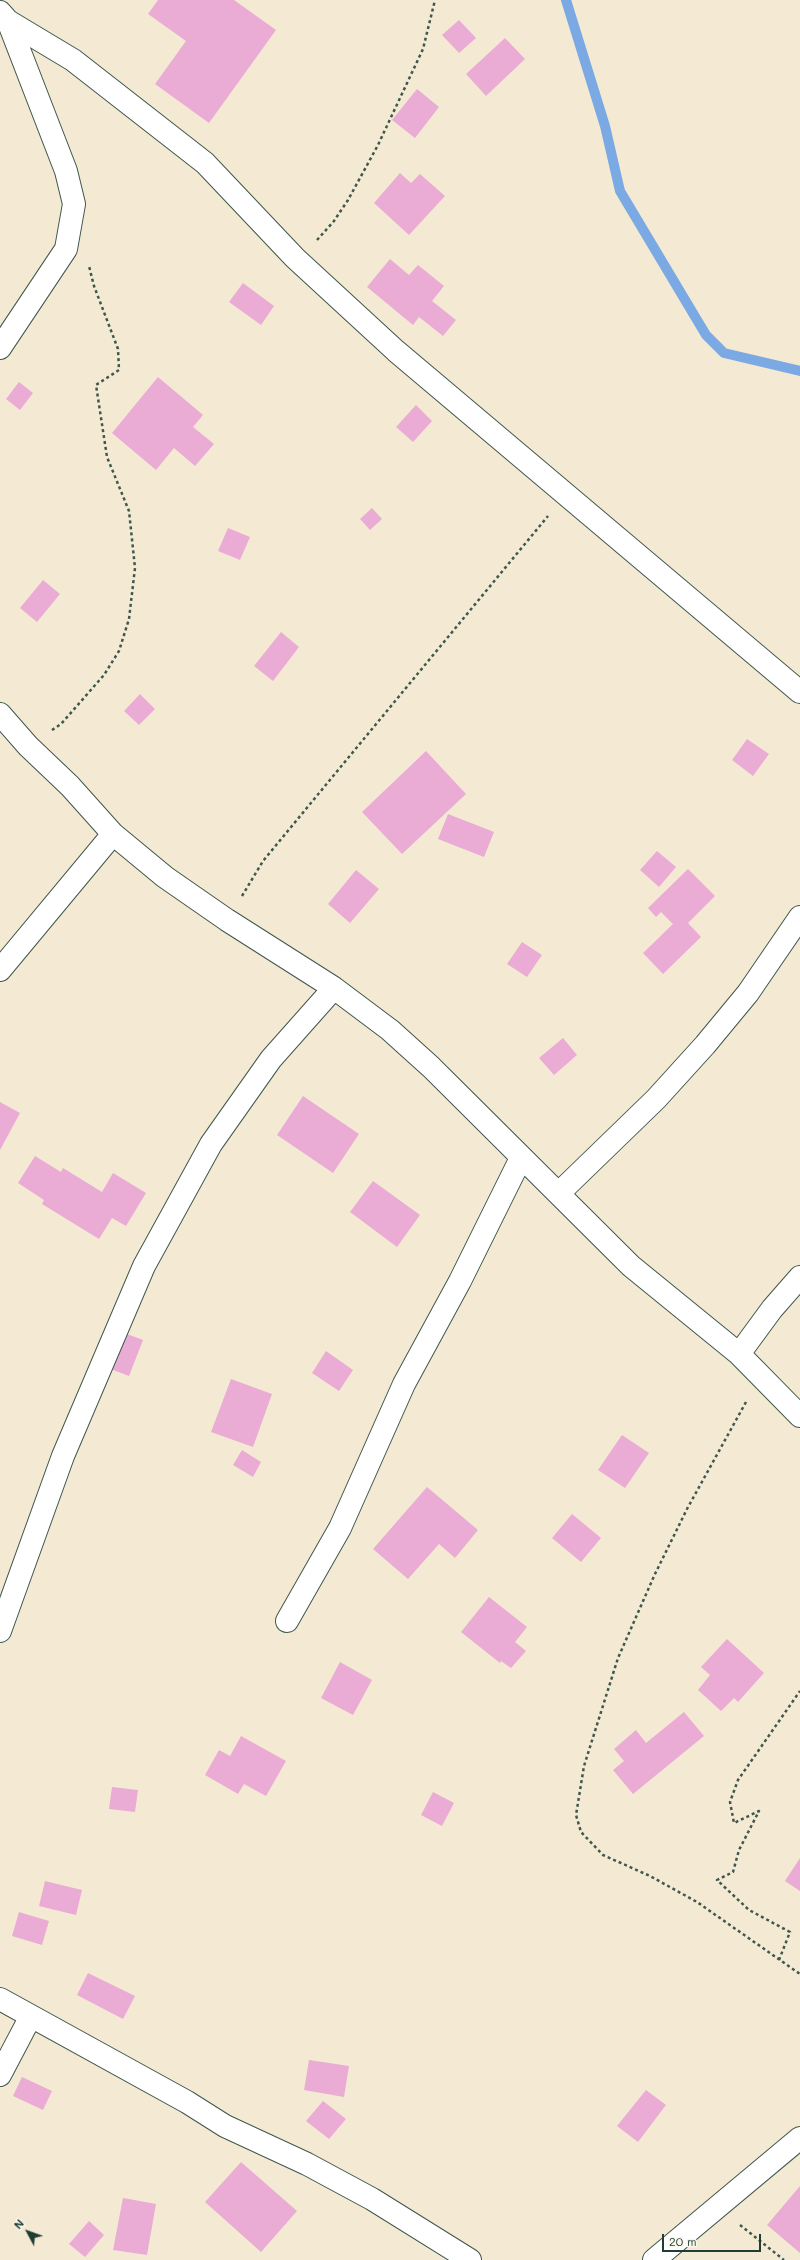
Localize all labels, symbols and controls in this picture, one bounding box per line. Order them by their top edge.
north arrow [8,2212,48,2252]
text: N [10,2216,27,2232]
scale bar [664,2226,763,2252]
text: 20 m [669,2233,697,2249]

